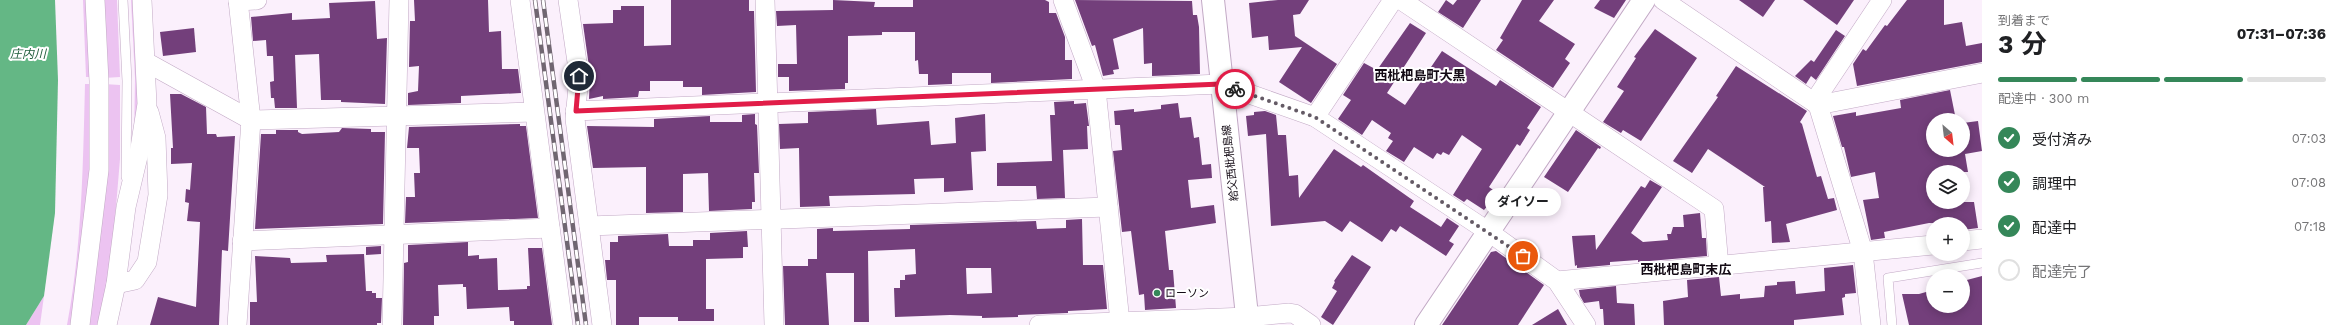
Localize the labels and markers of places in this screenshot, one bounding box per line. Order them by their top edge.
pin [562,59,596,93]
callout: ダイソー [1485,188,1561,216]
pin [1506,239,1540,273]
place label: ローソン [1165,287,1209,300]
marker: ローソン [1152,288,1162,298]

